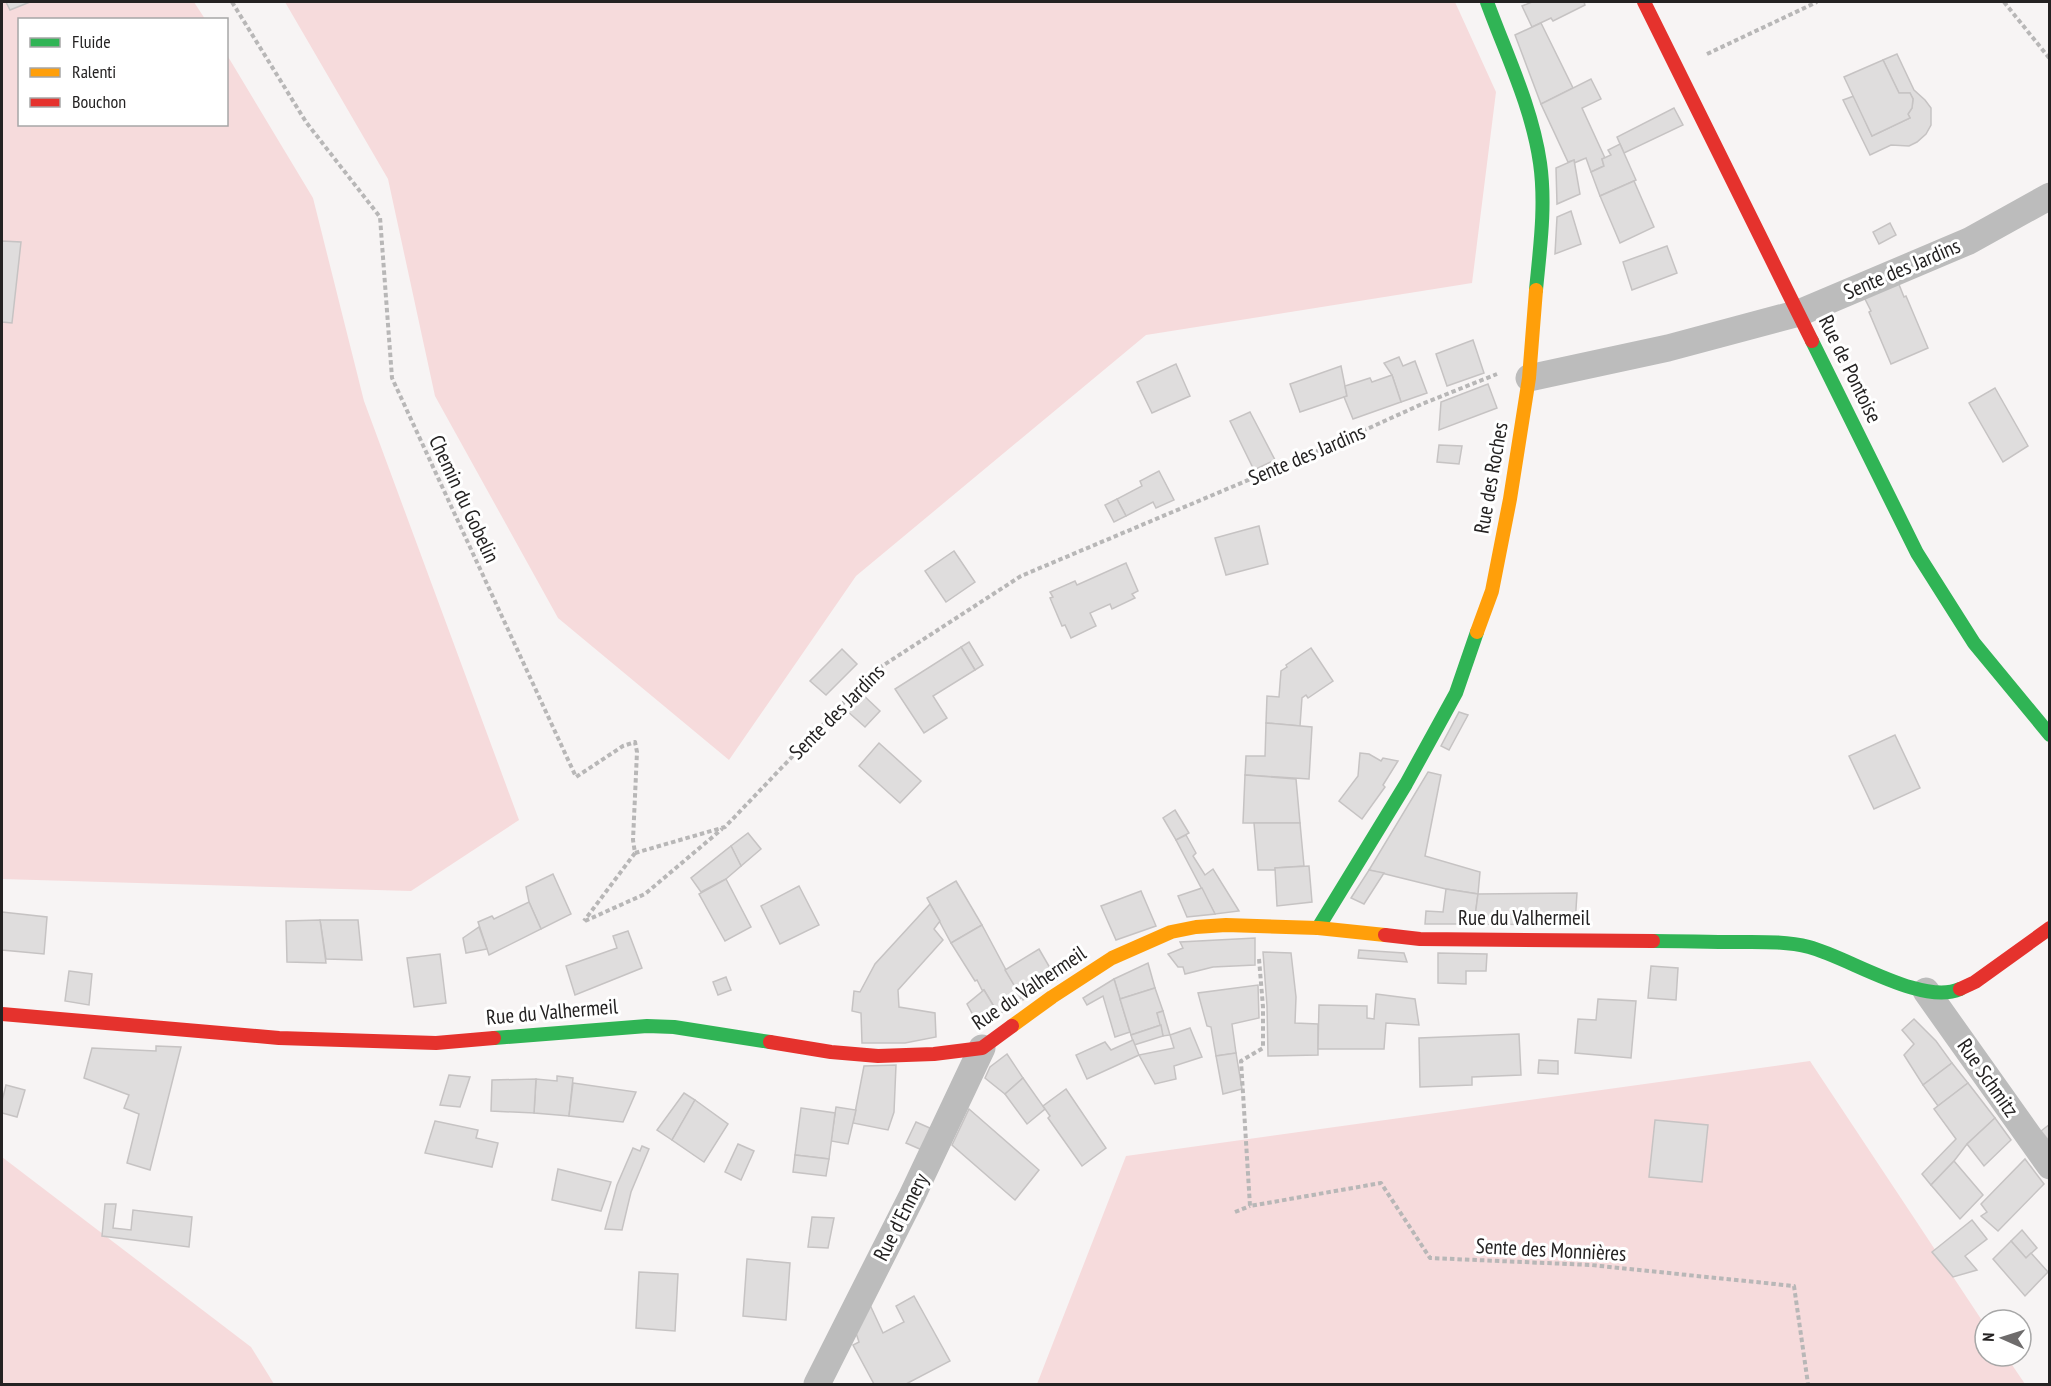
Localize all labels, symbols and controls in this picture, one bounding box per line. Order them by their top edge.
legend [18,18,228,126]
text: Fluide [72,30,111,53]
text: Ralenti [72,60,116,83]
text: Bouchon [72,90,126,113]
street label: Sente des Jardins [1839,232,1964,305]
street label: Rue de Pontoise [1813,310,1888,427]
street label: Sente des Jardins [1244,418,1369,491]
street label: Rue des Roches [1467,420,1514,536]
street label: Chemin du Gobelin [423,431,506,567]
street label: Sente des Jardins [783,658,890,765]
street label: Rue du Valhermeil [1458,904,1590,931]
street label: Rue du Valhermeil [966,939,1091,1036]
street label: Rue du Valhermeil [485,992,619,1031]
street label: Rue Schmitz [1952,1033,2025,1122]
street label: Rue d'Ennery [867,1168,934,1265]
street label: Sente des Monnières [1475,1232,1627,1267]
north arrow [1973,1308,2033,1368]
text: N [1978,1332,1998,1342]

